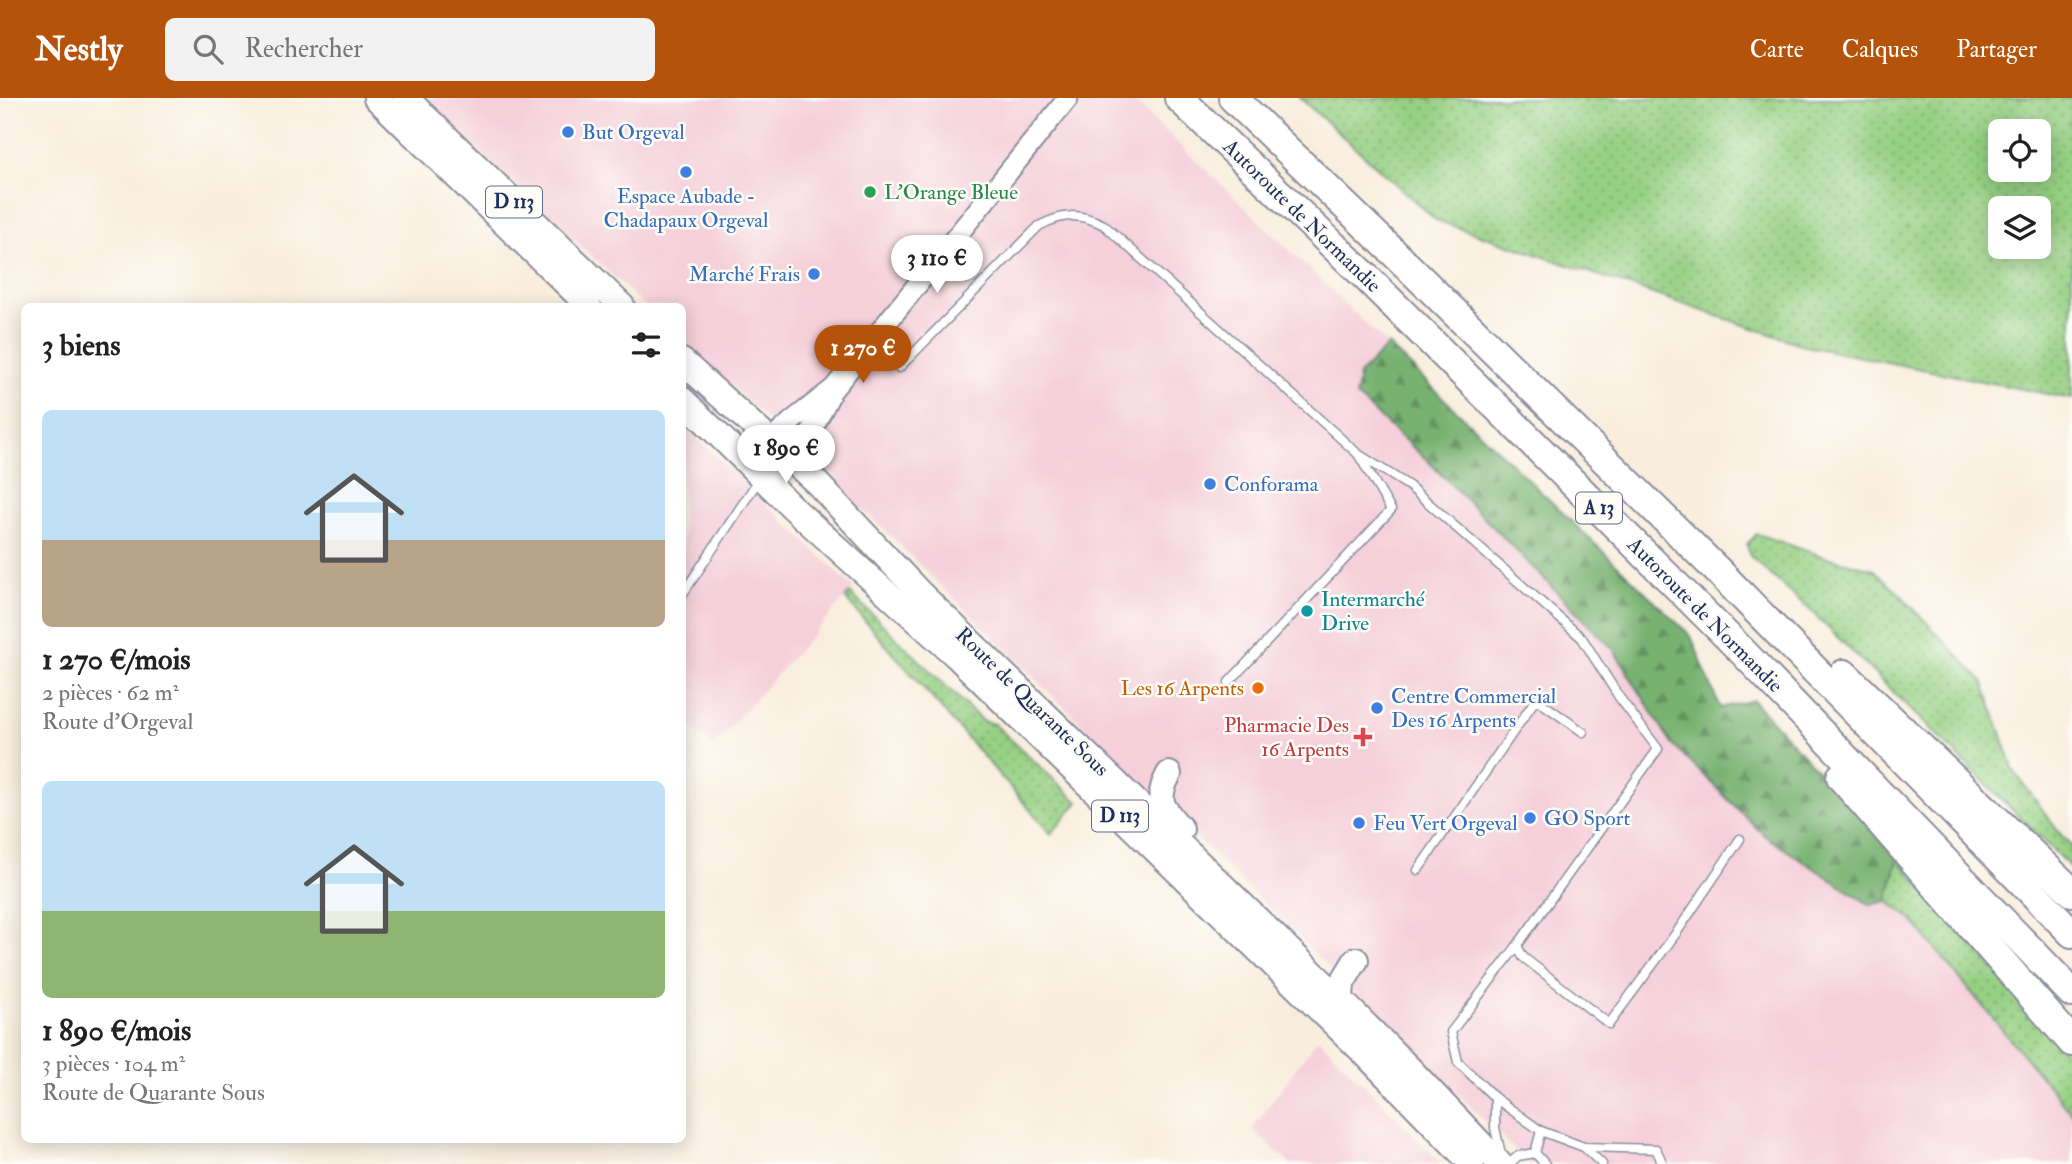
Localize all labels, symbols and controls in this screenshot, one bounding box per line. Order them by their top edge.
search box [165,18,655,81]
text: Nestly [35,29,123,70]
icon: search [189,30,227,68]
text: Rechercher [245,33,363,65]
text: Carte [1750,34,1804,65]
text: Calques [1842,34,1918,65]
text: Partager [1956,34,2037,65]
place label: But Orgeval [582,119,685,146]
map controls [1988,119,2051,259]
button: locate [1988,119,2051,182]
marker: But Orgeval [560,124,576,140]
street label: Autoroute de Normandie [1216,133,1387,299]
marker: Espace Aubade - Chadapaux Orgeval [678,164,694,180]
place label: L'Orange Bleue [884,179,1018,206]
place label: Espace Aubade - Chadapaux Orgeval [604,183,769,234]
marker: L'Orange Bleue [862,184,878,200]
road number: D 113 [486,186,542,218]
button: layers [1988,196,2051,259]
pin: 3 110 € [872,236,1002,295]
text: 3 110 € [907,243,967,272]
place label: Marché Frais [689,261,800,288]
marker: Marché Frais [806,266,822,282]
icon: filters [627,326,665,364]
pin: 1 270 € [798,326,928,385]
text: 3 biens [42,327,121,364]
text: 1 270 € [830,333,896,362]
pin: 1 890 € [721,426,851,485]
text: 1 890 € [753,433,819,462]
icon: home [291,455,417,581]
place label: Conforama [1224,471,1319,498]
marker: Conforama [1202,476,1218,492]
road number: A 13 [1576,492,1622,524]
street label: Autoroute de Normandie [1621,531,1789,699]
place label: Intermarché Drive [1321,586,1425,637]
marker: Intermarché Drive [1299,603,1315,619]
street label: Route de Quarante Sous [949,622,1115,782]
text: 1 270 €/mois [42,641,191,678]
place label: Les 16 Arpents [1121,675,1244,702]
text: 2 pièces · 62 m² [42,678,179,707]
marker: Les 16 Arpents [1250,680,1266,696]
place label: Centre Commercial Des 16 Arpents [1391,683,1557,734]
marker: Centre Commercial Des 16 Arpents [1369,700,1385,716]
text: Route d'Orgeval [42,707,193,736]
place label: Pharmacie Des 16 Arpents [1224,712,1349,763]
marker: Pharmacie Des 16 Arpents [1355,729,1371,745]
road number: D 113 [1092,800,1148,832]
place label: GO Sport [1544,805,1630,832]
place label: Feu Vert Orgeval [1373,810,1518,837]
marker: GO Sport [1522,810,1538,826]
marker: Feu Vert Orgeval [1351,815,1367,831]
icon: home [291,826,417,952]
text: 1 890 €/mois [42,1012,191,1049]
text: 3 pièces · 104 m² [42,1049,185,1078]
text: Route de Quarante Sous [42,1078,265,1107]

